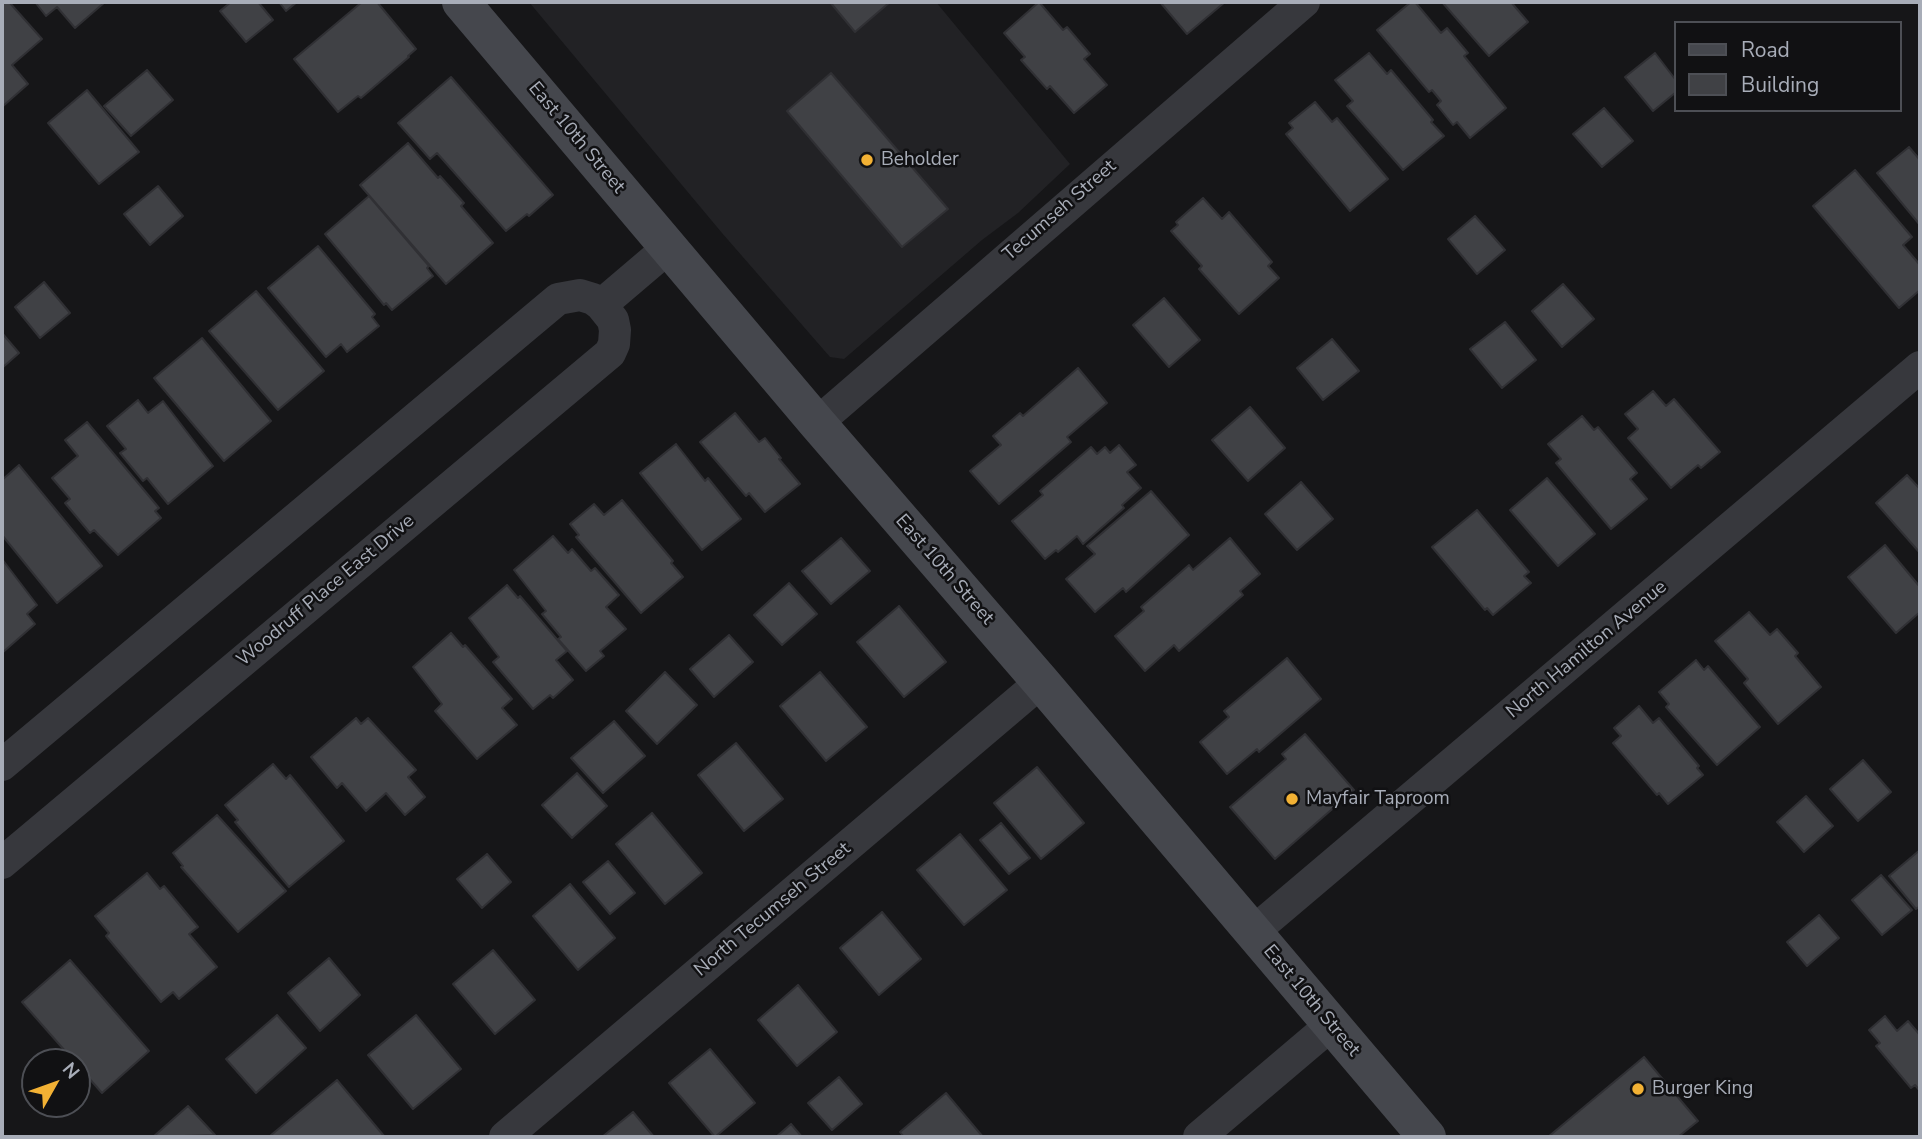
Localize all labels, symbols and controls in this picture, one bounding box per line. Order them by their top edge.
legend [1674,21,1901,112]
text: Road [1741,36,1790,64]
text: Building [1741,71,1819,99]
street label: East 10th Street [523,78,629,198]
place label: Beholder [881,149,959,171]
marker: Beholder [859,152,875,168]
street label: Tecumseh Street [999,156,1121,266]
street label: Woodruff Place East Drive [233,510,419,672]
street label: East 10th Street [890,510,998,630]
street label: North Hamilton Avenue [1502,576,1672,724]
place label: Mayfair Taproom [1306,788,1450,810]
marker: Mayfair Taproom [1284,791,1300,807]
street label: North Tecumseh Street [690,838,856,982]
street label: East 10th Street [1258,941,1364,1061]
north arrow [21,1048,91,1118]
text: N [56,1057,85,1085]
place label: Burger King [1652,1078,1753,1100]
marker: Burger King [1630,1081,1646,1097]

